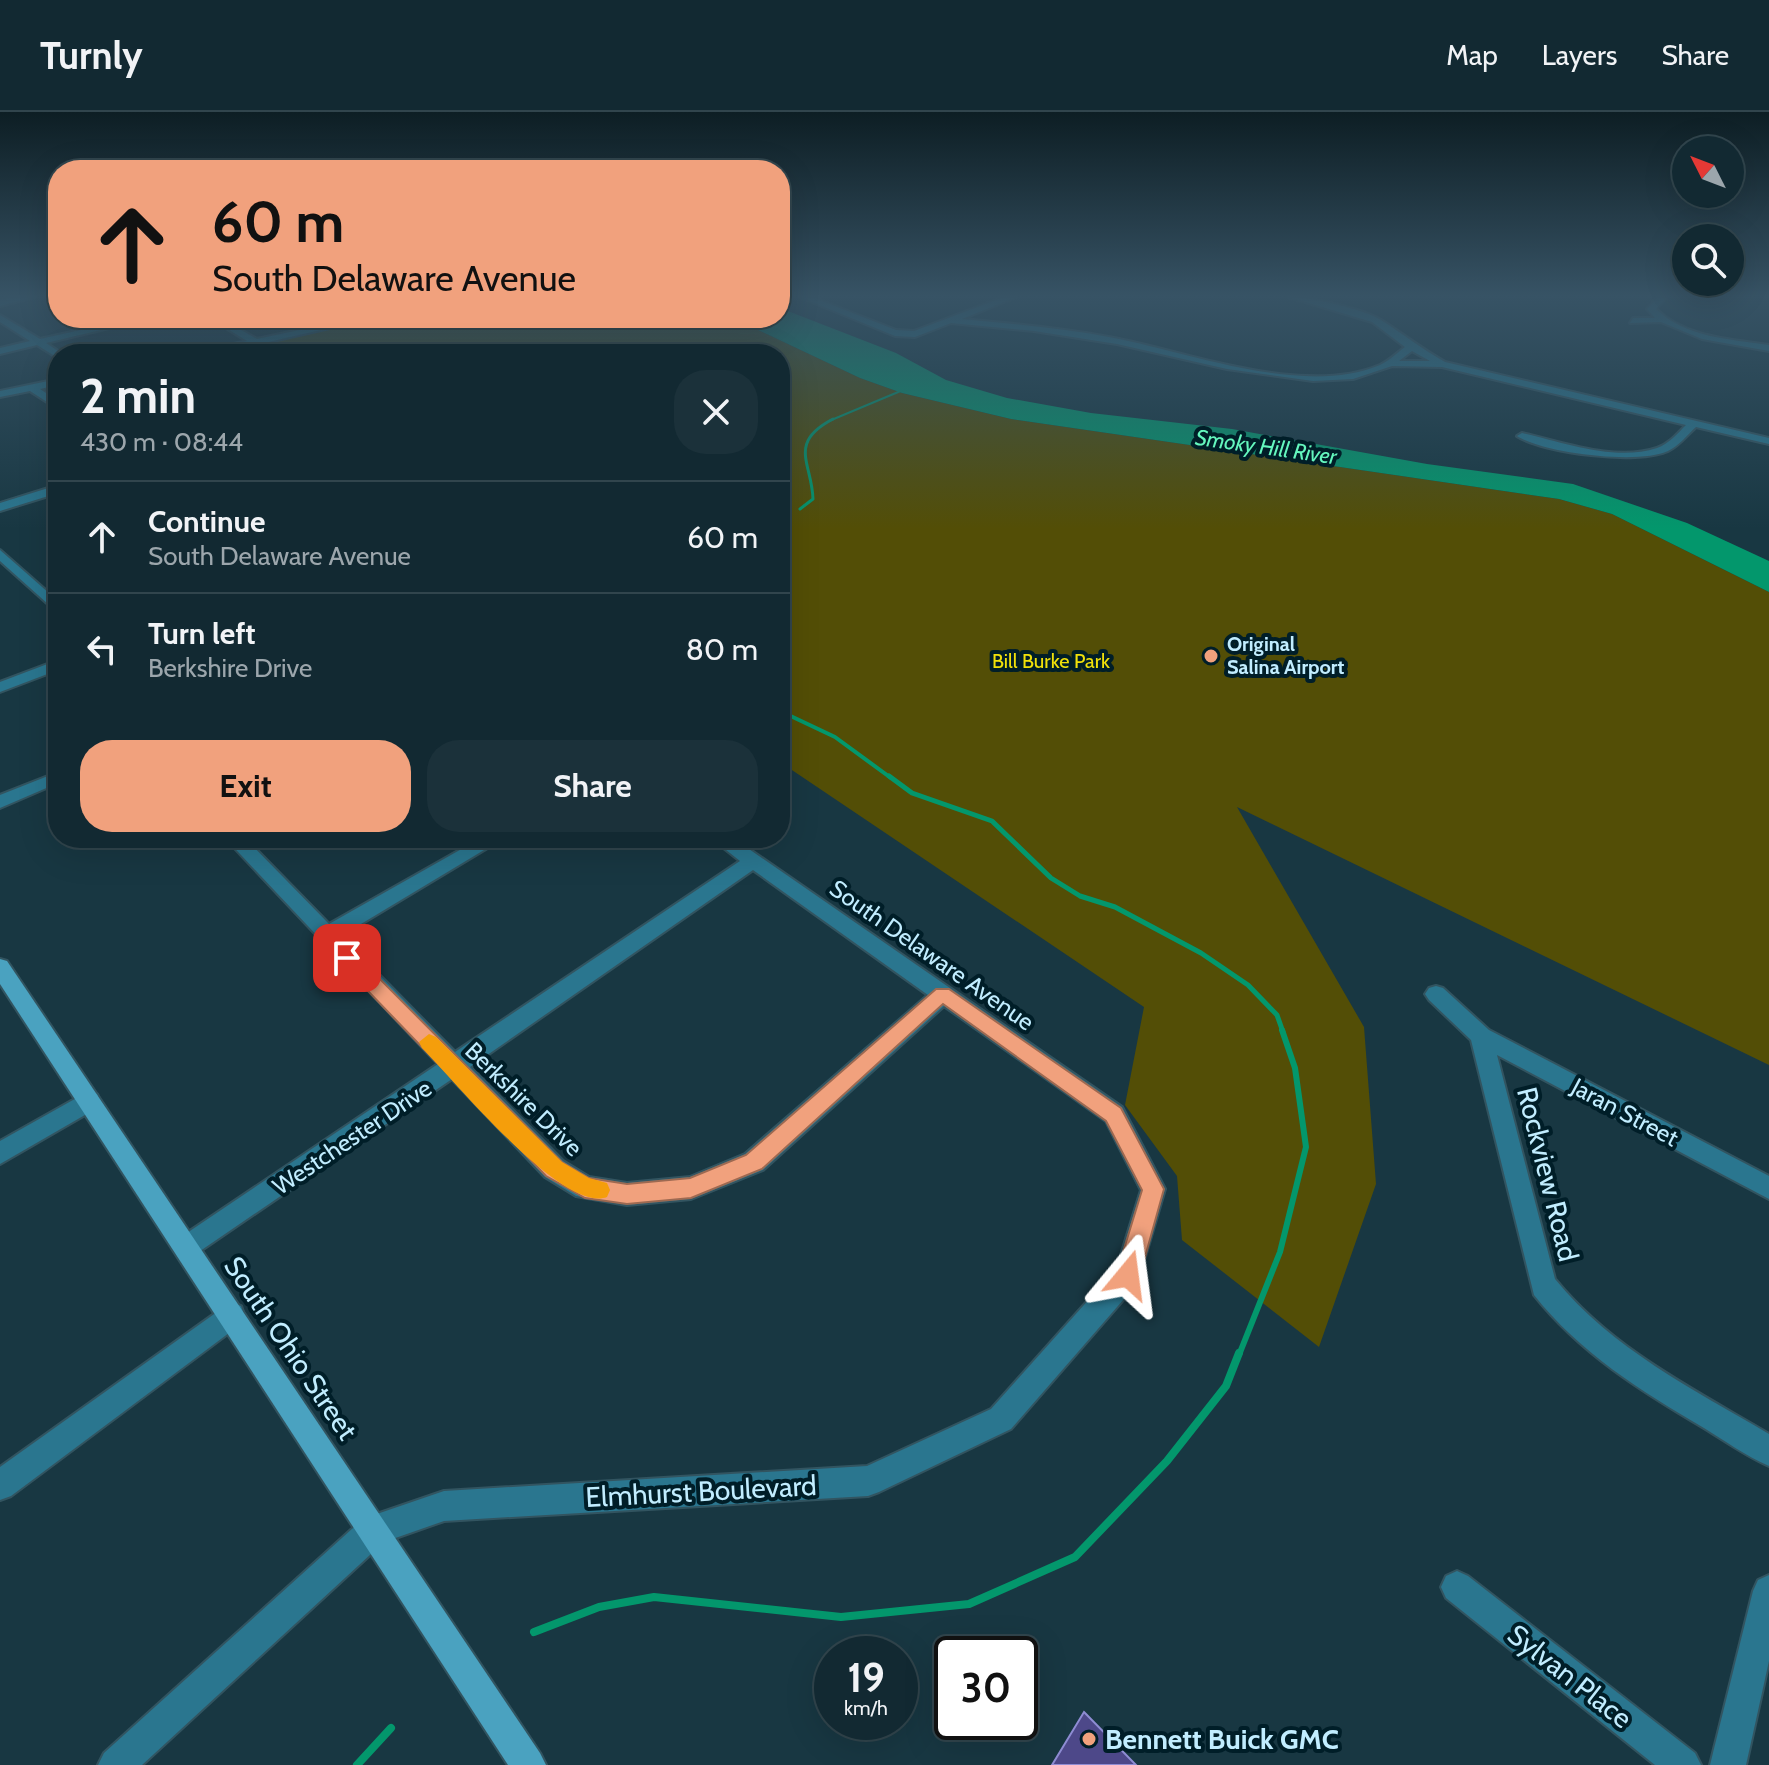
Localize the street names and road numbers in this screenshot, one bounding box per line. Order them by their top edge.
street label: South Delaware Avenue [824,874,1040,1036]
street label: Berkshire Drive [459,1036,589,1162]
street label: Jaran Street [1566,1071,1683,1152]
street label: Westchester Drive [267,1073,437,1201]
street label: Rockview Road [1510,1083,1586,1265]
street label: South Ohio Street [217,1250,365,1446]
street label: Elmhurst Boulevard [585,1468,817,1514]
street label: Sylvan Place [1501,1617,1639,1735]

